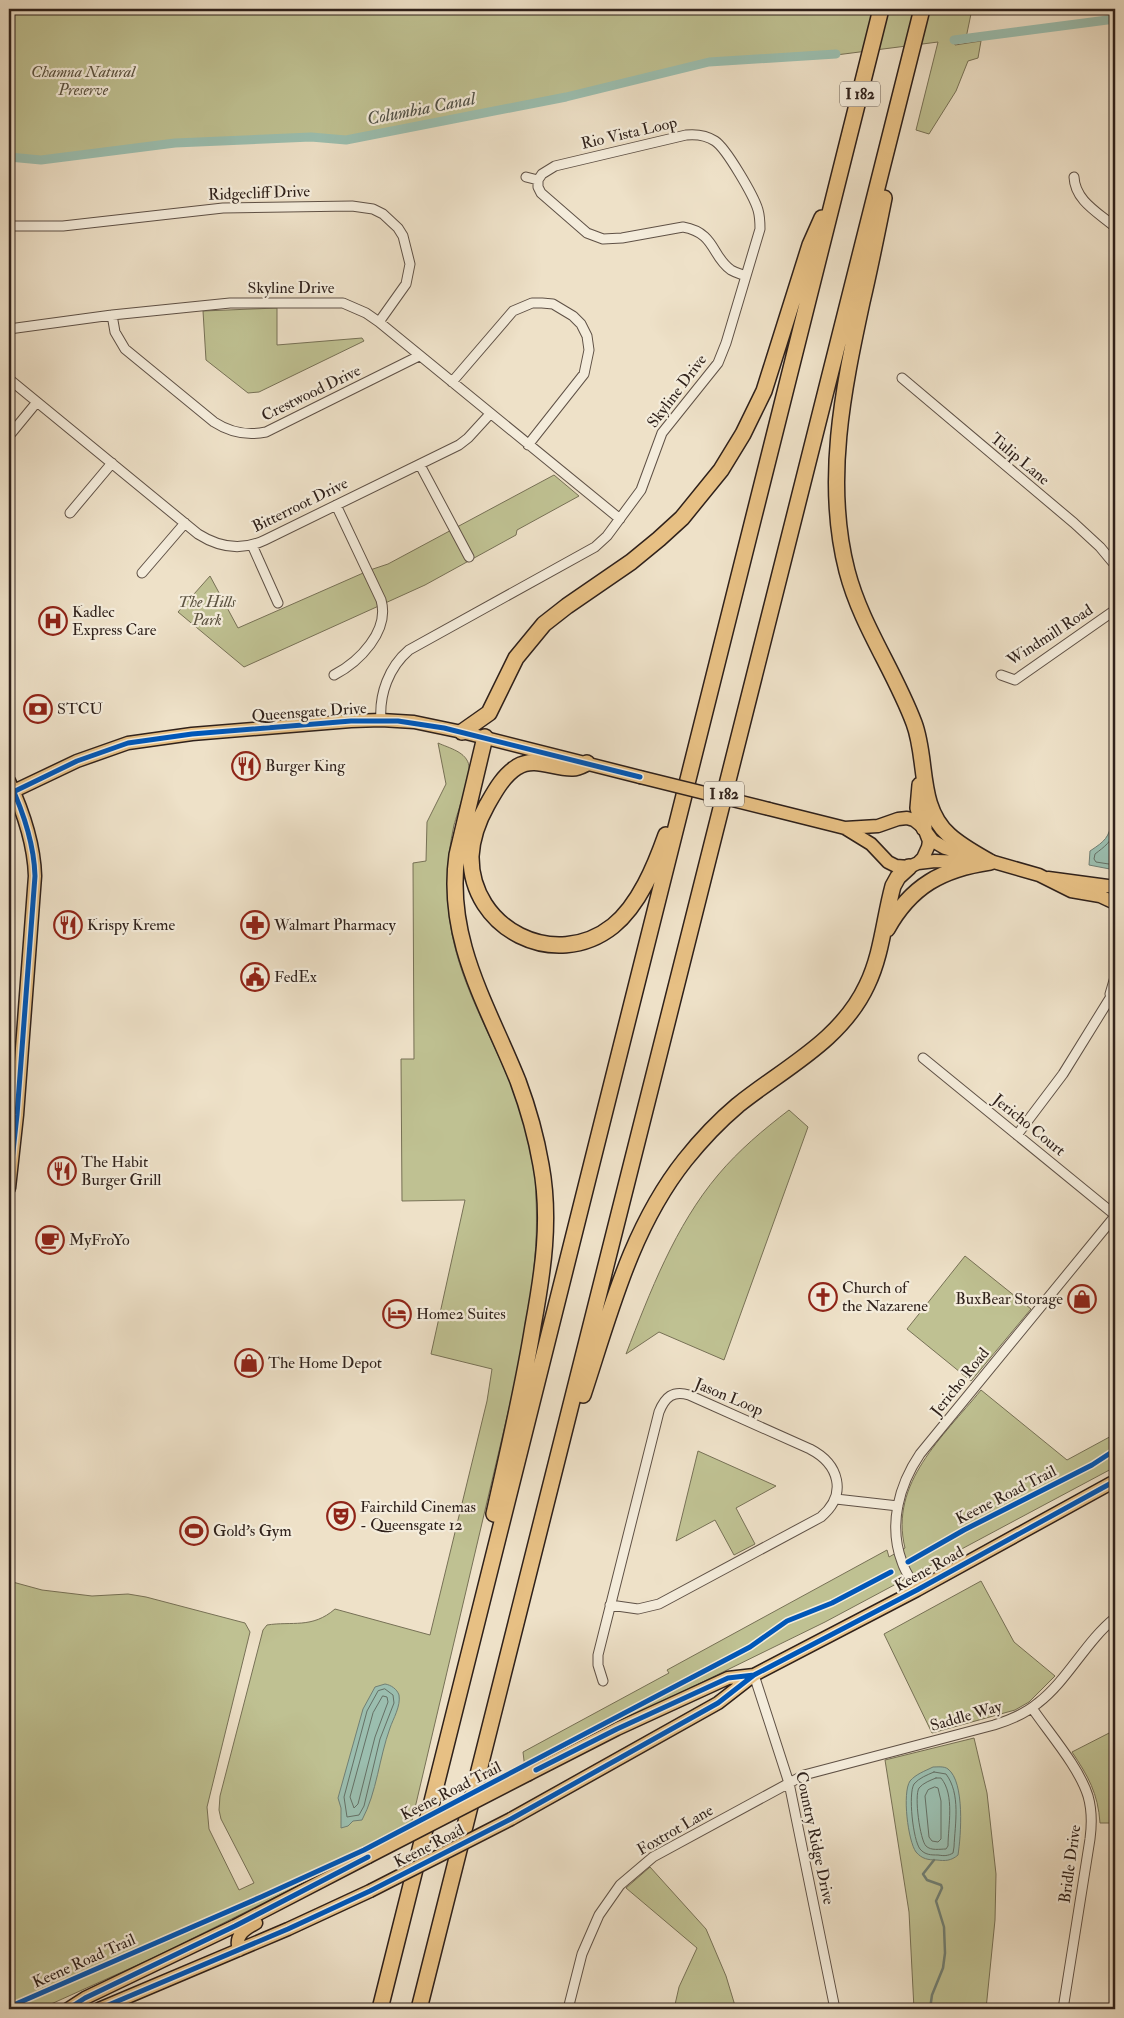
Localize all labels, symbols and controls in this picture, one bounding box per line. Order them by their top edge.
park label: Chamna Natural Preserve [31,62,136,100]
road number: I 182 [840,82,880,106]
water label: Columbia Canal [365,87,479,131]
street label: Rio Vista Loop [579,112,679,155]
street label: Ridgecliff Drive [208,181,311,205]
street label: Skyline Drive [248,278,335,298]
street label: Skyline Drive [643,350,711,432]
street label: Crestwood Drive [258,360,364,426]
street label: Tulip Lane [986,428,1054,491]
street label: Bitterroot Drive [249,473,351,537]
park label: The Hills Park [178,592,236,630]
street label: Windmill Road [1002,600,1097,671]
place label: Kadlec Express Care [72,602,157,641]
hospital icon: Kadlec Express Care [38,606,68,636]
bank icon: STCU [23,694,53,724]
street label: Queensgate Drive [251,698,367,726]
place label: STCU [57,699,104,719]
restaurant icon: Burger King [231,751,261,781]
place label: Burger King [265,756,346,776]
road number: I 182 [704,782,744,806]
restaurant icon: Krispy Kreme [53,910,83,940]
pharmacy icon: Walmart Pharmacy [240,910,270,940]
place label: Krispy Kreme [87,915,175,936]
place label: Walmart Pharmacy [273,915,397,935]
public building icon: FedEx [240,962,270,992]
place label: FedEx [274,967,317,987]
street label: Jericho Court [987,1089,1069,1161]
place label: The Habit Burger Grill [81,1152,161,1190]
restaurant icon: The Habit Burger Grill [47,1156,77,1186]
cafe icon: MyFroYo [35,1225,65,1255]
place label: MyFroYo [69,1230,130,1250]
place label: Church of the Nazarene [842,1278,928,1316]
church icon: Church of the Nazarene [808,1282,838,1312]
shop icon: BuxBear Storage [1067,1284,1097,1314]
place label: BuxBear Storage [955,1289,1063,1309]
hotel icon: Home2 Suites [382,1299,412,1329]
place label: Home2 Suites [416,1304,506,1324]
street label: Jericho Road [926,1344,995,1422]
shop icon: The Home Depot [234,1348,264,1378]
place label: The Home Depot [268,1353,382,1374]
street label: Jason Loop [690,1373,766,1421]
street label: Keene Road Trail [952,1461,1060,1529]
place label: Fairchild Cinemas - Queensgate 12 [360,1497,476,1535]
theatre icon: Fairchild Cinemas - Queensgate 12 [326,1501,356,1531]
sports icon: Gold's Gym [179,1516,209,1546]
place label: Gold's Gym [213,1521,292,1541]
street label: Keene Road [891,1542,967,1596]
street label: Saddle Way [928,1696,1005,1736]
street label: Keene Road Trail [397,1757,505,1825]
street label: Country Ridge Drive [791,1770,839,1907]
street label: Foxtrot Lane [633,1800,717,1860]
street label: Keene Road [391,1820,468,1872]
street label: Bridle Drive [1055,1823,1085,1905]
street label: Keene Road Trail [29,1929,139,1993]

